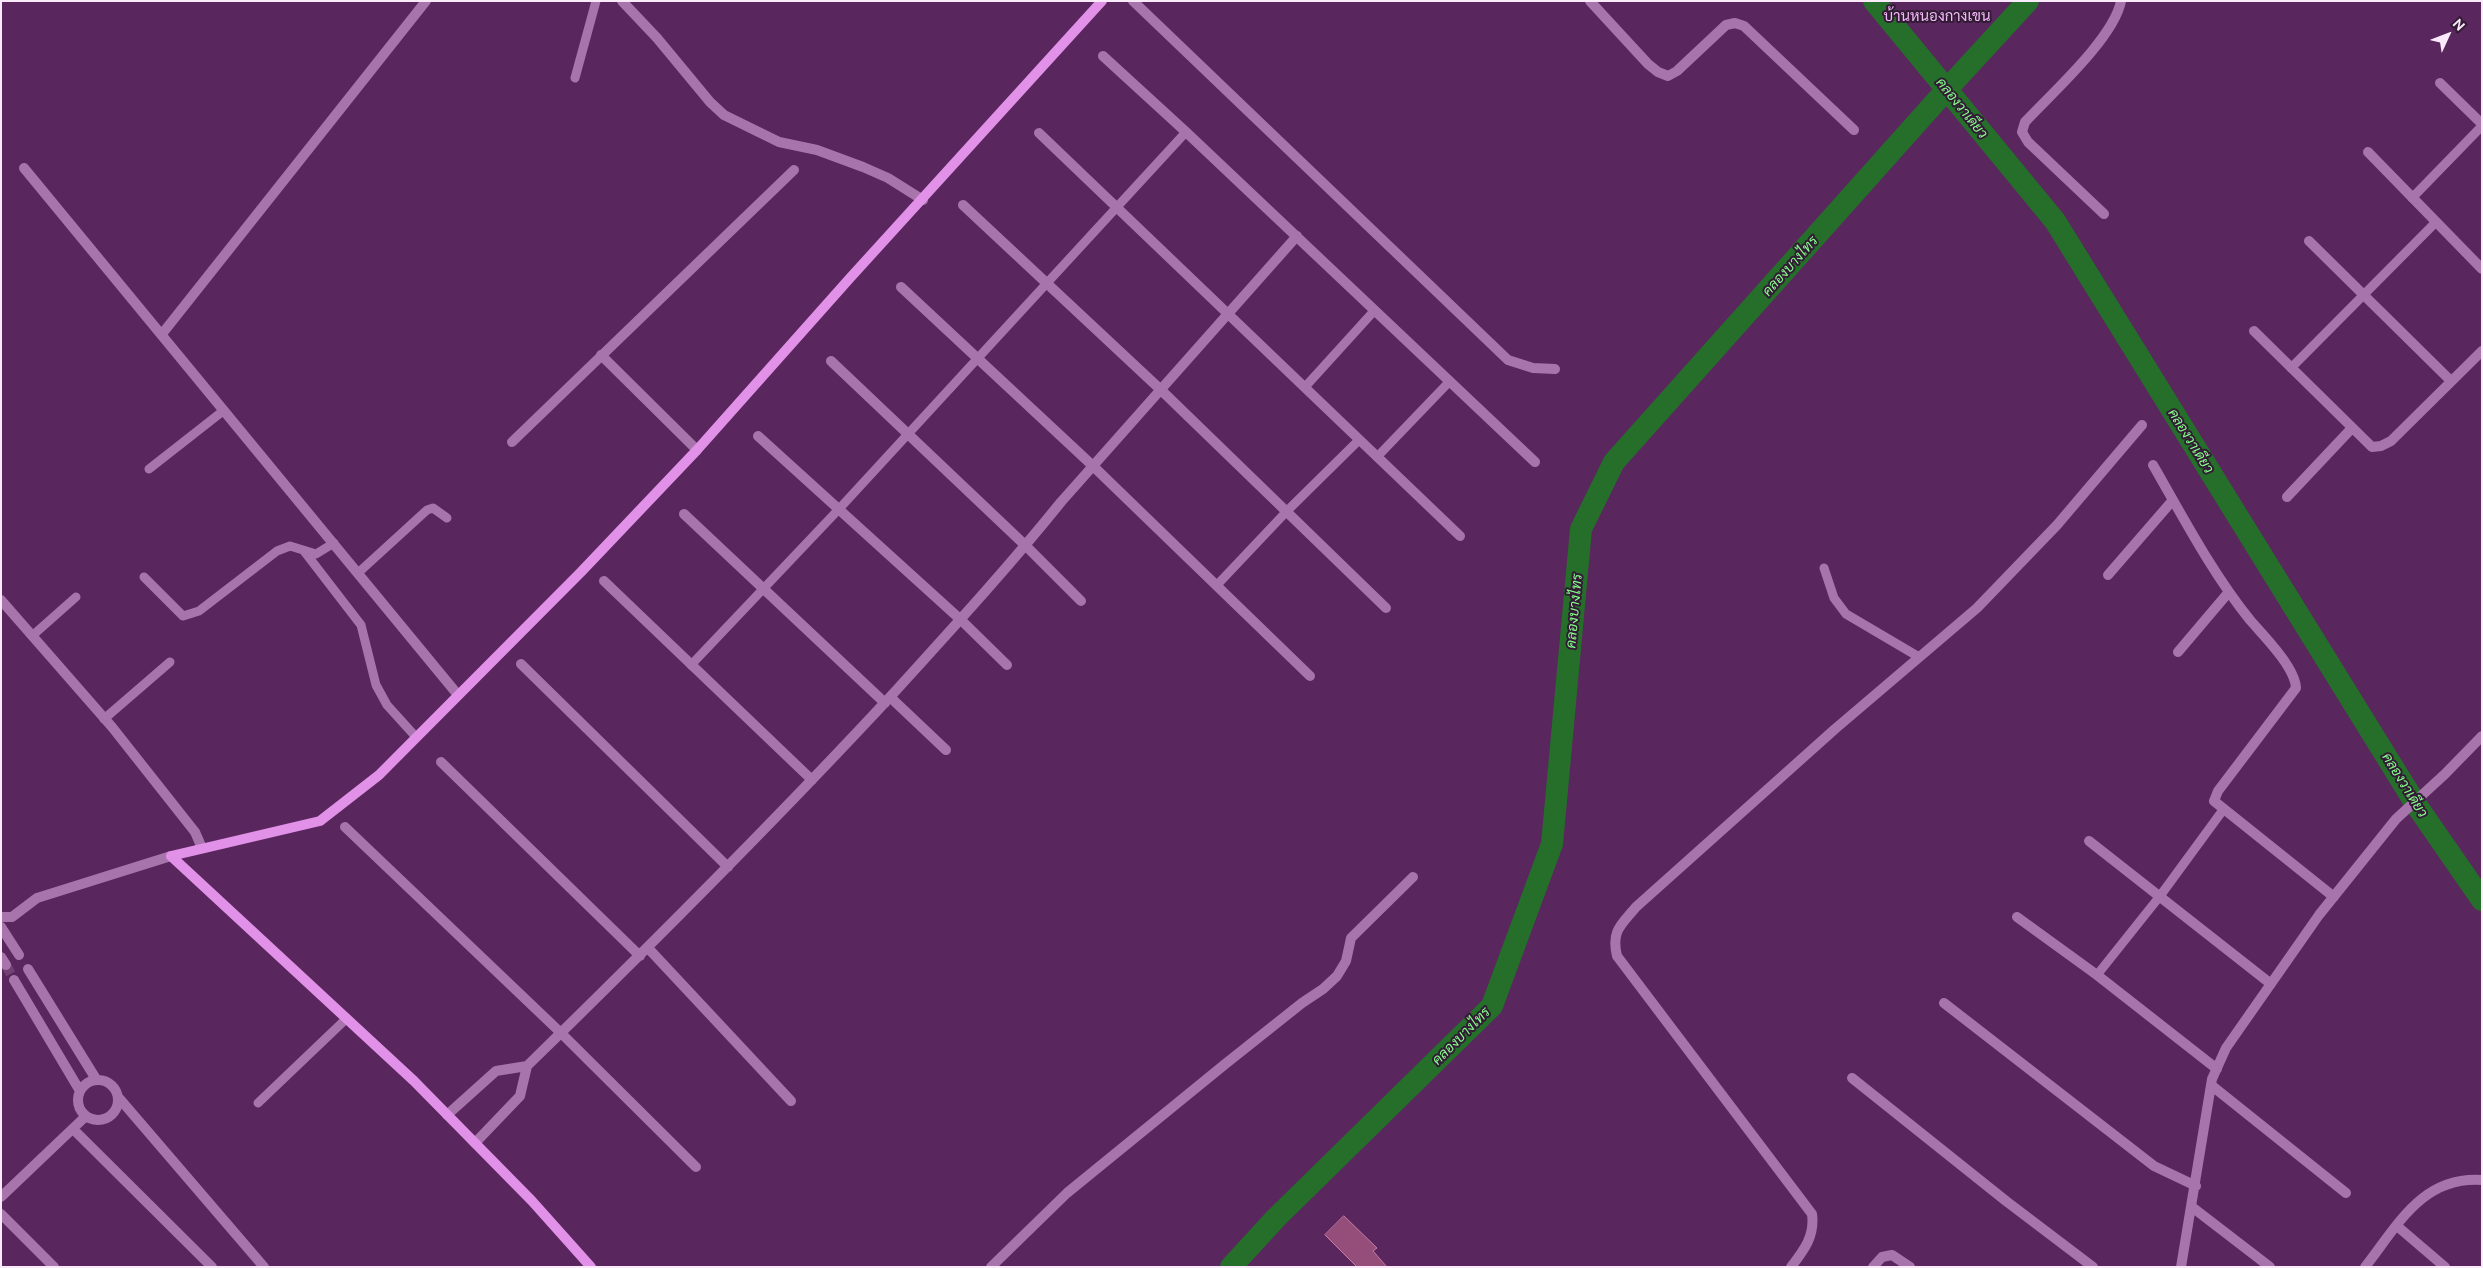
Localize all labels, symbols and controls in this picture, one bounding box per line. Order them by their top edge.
district label: บ้านหนองกางเขน [1883,7,1991,25]
north arrow [2423,10,2473,60]
text: N [2450,15,2468,34]
water label: คลองวาเดียว [1933,74,1991,142]
water label: คลองบางไทร [1759,233,1821,299]
water label: คลองวาเดียว [2165,406,2217,476]
water label: คลองบางไทร [1562,573,1586,649]
water label: คลองวาเดียว [2379,750,2431,820]
water label: คลองบางไทร [1429,1004,1493,1068]

